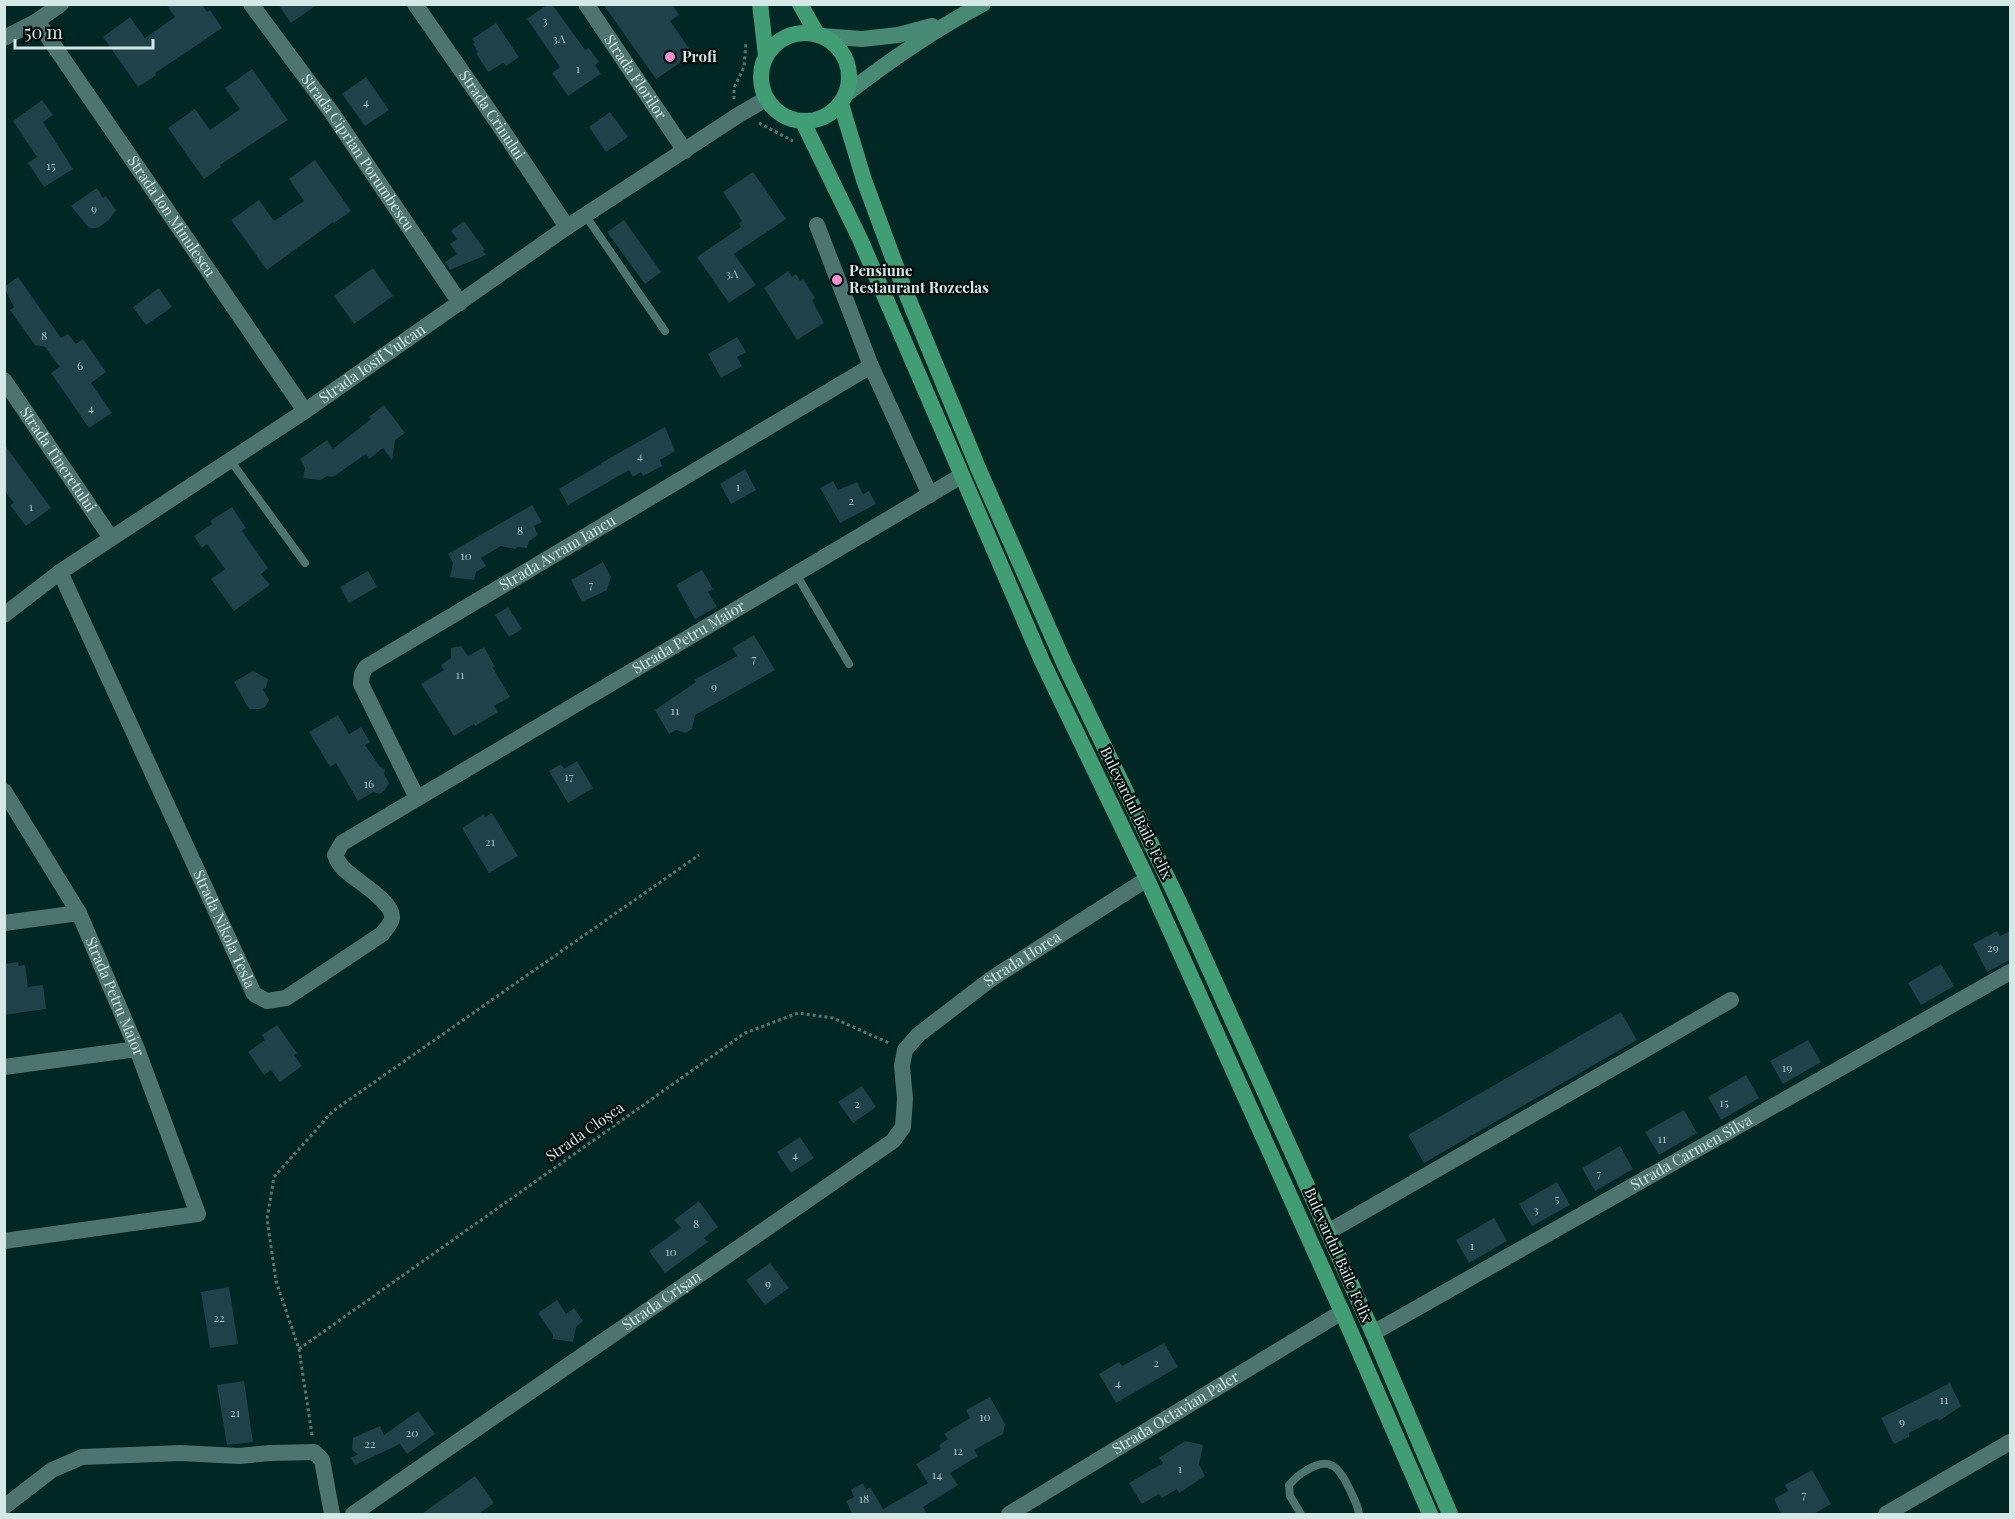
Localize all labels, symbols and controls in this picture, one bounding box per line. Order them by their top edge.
scale bar [15,12,153,50]
house number: 3 [542,12,548,28]
text: 50 m [24,20,63,44]
house number: 3A [553,30,566,46]
street label: Strada Florilor [600,30,672,123]
place label: Profi [682,46,717,66]
marker: Profi [663,50,677,64]
house number: 1 [576,60,581,76]
street label: Strada Crinului [455,66,530,163]
street label: Strada Ciprian Porumbescu [297,69,420,235]
house number: 4 [363,93,369,109]
street label: Strada Ion Minulescu [123,151,221,280]
house number: 15 [46,157,56,173]
house number: 9 [91,200,97,216]
place label: Pensiune Restaurant Rozeclas [849,260,989,297]
house number: 3A [726,265,739,281]
marker: Pensiune Restaurant Rozeclas [830,273,844,287]
street label: Strada Iosif Vulcan [315,319,429,407]
house number: 8 [41,327,47,343]
house number: 6 [77,357,83,373]
house number: 4 [88,399,94,415]
street label: Strada Tineretului [16,403,102,516]
house number: 4 [637,447,643,463]
house number: 1 [736,478,741,494]
house number: 2 [848,492,854,508]
house number: 1 [29,498,34,514]
street label: Strada Avram Iancu [495,509,619,595]
house number: 8 [517,522,523,538]
house number: 10 [460,547,472,563]
house number: 7 [589,576,594,592]
street label: Strada Petru Maior [628,595,749,678]
house number: 7 [752,650,757,666]
house number: 11 [456,666,465,682]
house number: 9 [711,678,717,694]
house number: 11 [671,702,680,718]
street label: Bulevardul Băile Felix [1096,743,1178,882]
house number: 17 [564,768,574,784]
house number: 16 [364,775,374,791]
house number: 21 [485,833,496,849]
street label: Strada Nikola Tesla [189,866,261,991]
street label: Strada Horea [979,926,1065,990]
street label: Strada Petru Maior [81,933,150,1059]
house number: 29 [1987,939,1999,955]
house number: 19 [1782,1059,1792,1075]
house number: 15 [1719,1094,1729,1110]
house number: 2 [854,1095,860,1111]
street label: Strada Cloșca [541,1096,628,1166]
street label: Strada Carmen Silva [1626,1109,1756,1194]
house number: 11 [1658,1130,1667,1146]
house number: 4 [792,1146,798,1162]
house number: 7 [1597,1165,1602,1181]
street label: Bulevardul Băile Felix [1300,1184,1378,1325]
house number: 5 [1555,1190,1560,1206]
house number: 3 [1533,1201,1539,1217]
house number: 8 [693,1215,699,1231]
house number: 1 [1470,1237,1475,1253]
house number: 10 [665,1243,677,1259]
street label: Strada Crișan [617,1266,705,1334]
house number: 9 [765,1275,771,1291]
house number: 22 [213,1309,225,1325]
house number: 2 [1153,1354,1159,1370]
street label: Strada Octavian Paler [1108,1366,1243,1458]
house number: 4 [1115,1374,1121,1390]
house number: 11 [1940,1391,1949,1407]
house number: 21 [230,1404,241,1420]
house number: 10 [979,1408,991,1424]
house number: 9 [1899,1413,1905,1429]
house number: 20 [406,1424,418,1440]
house number: 22 [364,1435,376,1451]
house number: 12 [953,1442,963,1458]
house number: 1 [1178,1460,1183,1476]
house number: 14 [932,1466,942,1482]
house number: 7 [1802,1486,1807,1502]
house number: 18 [859,1490,869,1506]

